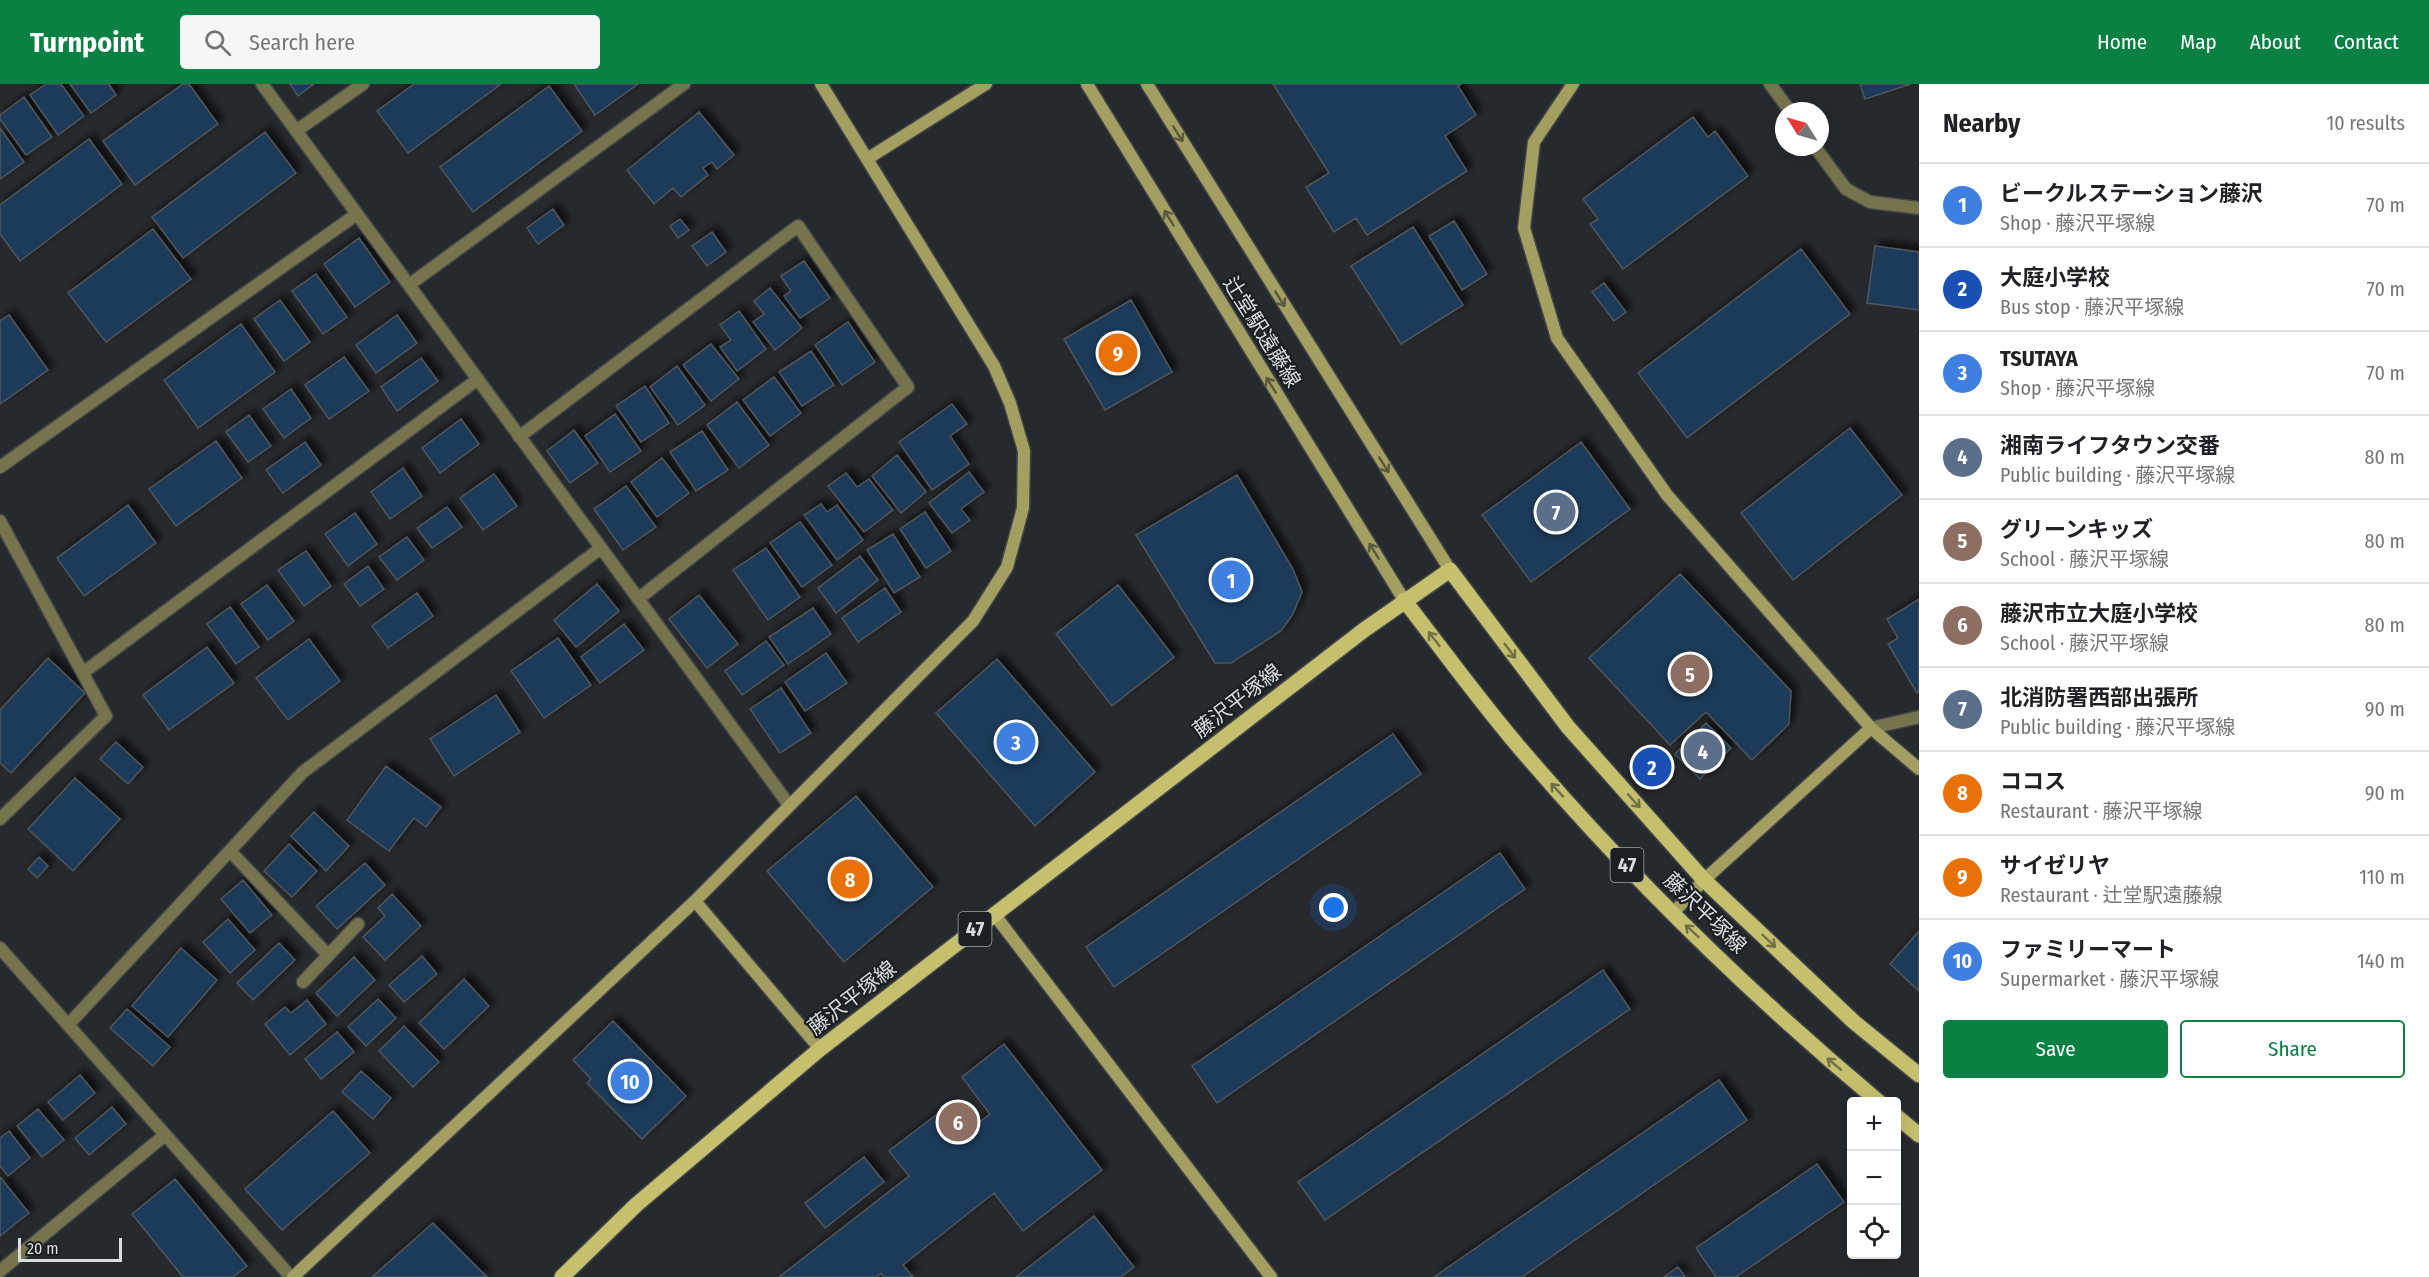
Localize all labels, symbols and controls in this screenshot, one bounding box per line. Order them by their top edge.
search box [180,15,600,69]
text: Turnpoint [30,26,144,59]
icon: search [201,26,234,59]
text: Search here [249,29,355,56]
text: Home [2097,29,2147,55]
text: Map [2180,29,2217,55]
text: About [2250,29,2301,55]
text: Contact [2334,29,2399,55]
north arrow [1775,102,1829,156]
text: Nearby [1943,108,2020,139]
text: 10 results [2326,111,2405,135]
one-way arrow [1172,125,1184,142]
text: ビークルステーション藤沢 [2000,180,2263,207]
text: 1 [1958,193,1967,217]
text: 70 m [2367,193,2405,217]
one-way arrow [1163,210,1175,227]
text: Shop · 藤沢平塚線 [2000,211,2155,235]
text: 大庭小学校 [2000,264,2110,291]
street label: 辻堂駅遠藤線 [1218,272,1306,392]
text: 2 [1958,277,1967,301]
text: 70 m [2367,277,2405,301]
one-way arrow [1275,290,1287,307]
text: Bus stop · 藤沢平塚線 [2000,295,2184,319]
pin: 9 [1098,330,1138,376]
text: TSUTAYA [2000,345,2078,372]
text: 3 [1958,361,1967,385]
text: 70 m [2367,361,2405,385]
text: Shop · 藤沢平塚線 [2000,376,2155,400]
one-way arrow [1264,377,1276,394]
text: 湘南ライフタウン交番 [2000,432,2220,459]
text: 4 [1957,445,1968,469]
text: 80 m [2365,445,2405,469]
one-way arrow [1378,456,1390,473]
text: Public building · 藤沢平塚線 [2000,463,2235,487]
pin: 7 [1536,490,1576,534]
text: グリーンキッズ [2000,516,2153,543]
text: 5 [1958,529,1967,553]
text: 80 m [2365,529,2405,553]
one-way arrow [1367,542,1380,559]
text: School · 藤沢平塚線 [2000,547,2169,571]
pin: 1 [1212,558,1250,602]
text: 藤沢市立大庭小学校 [2000,600,2198,627]
text: 6 [1957,613,1968,637]
text: 80 m [2365,613,2405,637]
one-way arrow [1428,631,1441,647]
text: School · 藤沢平塚線 [2000,631,2169,655]
one-way arrow [1504,642,1516,658]
pin: 5 [1670,652,1710,696]
street label: 藤沢平塚線 [1188,658,1286,744]
text: 北消防署西部出張所 [2000,684,2198,711]
text: 7 [1958,697,1967,721]
text: 90 m [2365,697,2405,721]
text: Public building · 藤沢平塚線 [2000,715,2235,739]
pin: 3 [996,720,1036,764]
pin: 4 [1684,728,1722,774]
pin: 2 [1632,744,1672,790]
text: ココス [2000,768,2066,795]
text: 8 [1957,781,1968,805]
text: 90 m [2365,781,2405,805]
one-way arrow [1550,783,1564,798]
one-way arrow [1627,794,1641,809]
text: Restaurant · 藤沢平塚線 [2000,799,2203,823]
road number: 47 [1610,848,1644,882]
text: サイゼリヤ [2000,852,2110,879]
pin: 8 [830,856,870,902]
text: 9 [1957,865,1968,889]
text: 110 m [2359,865,2405,889]
street label: 藤沢平塚線 [1658,867,1752,959]
text: Restaurant · 辻堂駅遠藤線 [2000,883,2223,907]
your location [1319,893,1348,922]
road number: 47 [958,912,992,946]
one-way arrow [1685,924,1700,938]
one-way arrow [1761,934,1776,948]
text: ファミリーマート [2000,936,2176,963]
text: 10 [1953,949,1972,973]
text: 140 m [2357,949,2405,973]
street label: 藤沢平塚線 [803,955,901,1041]
text: Supermarket · 藤沢平塚線 [2000,967,2219,991]
button: Save [1943,1020,2168,1078]
button: Share [2180,1020,2405,1078]
one-way arrow [1827,1057,1842,1071]
pin: 10 [610,1058,650,1104]
map controls [1847,1097,1901,1259]
button: + [1847,1097,1901,1151]
pin: 6 [938,1100,978,1144]
button: − [1847,1151,1901,1205]
button: locate [1847,1205,1901,1259]
scale bar [18,1235,122,1262]
text: 20 m [27,1239,58,1258]

